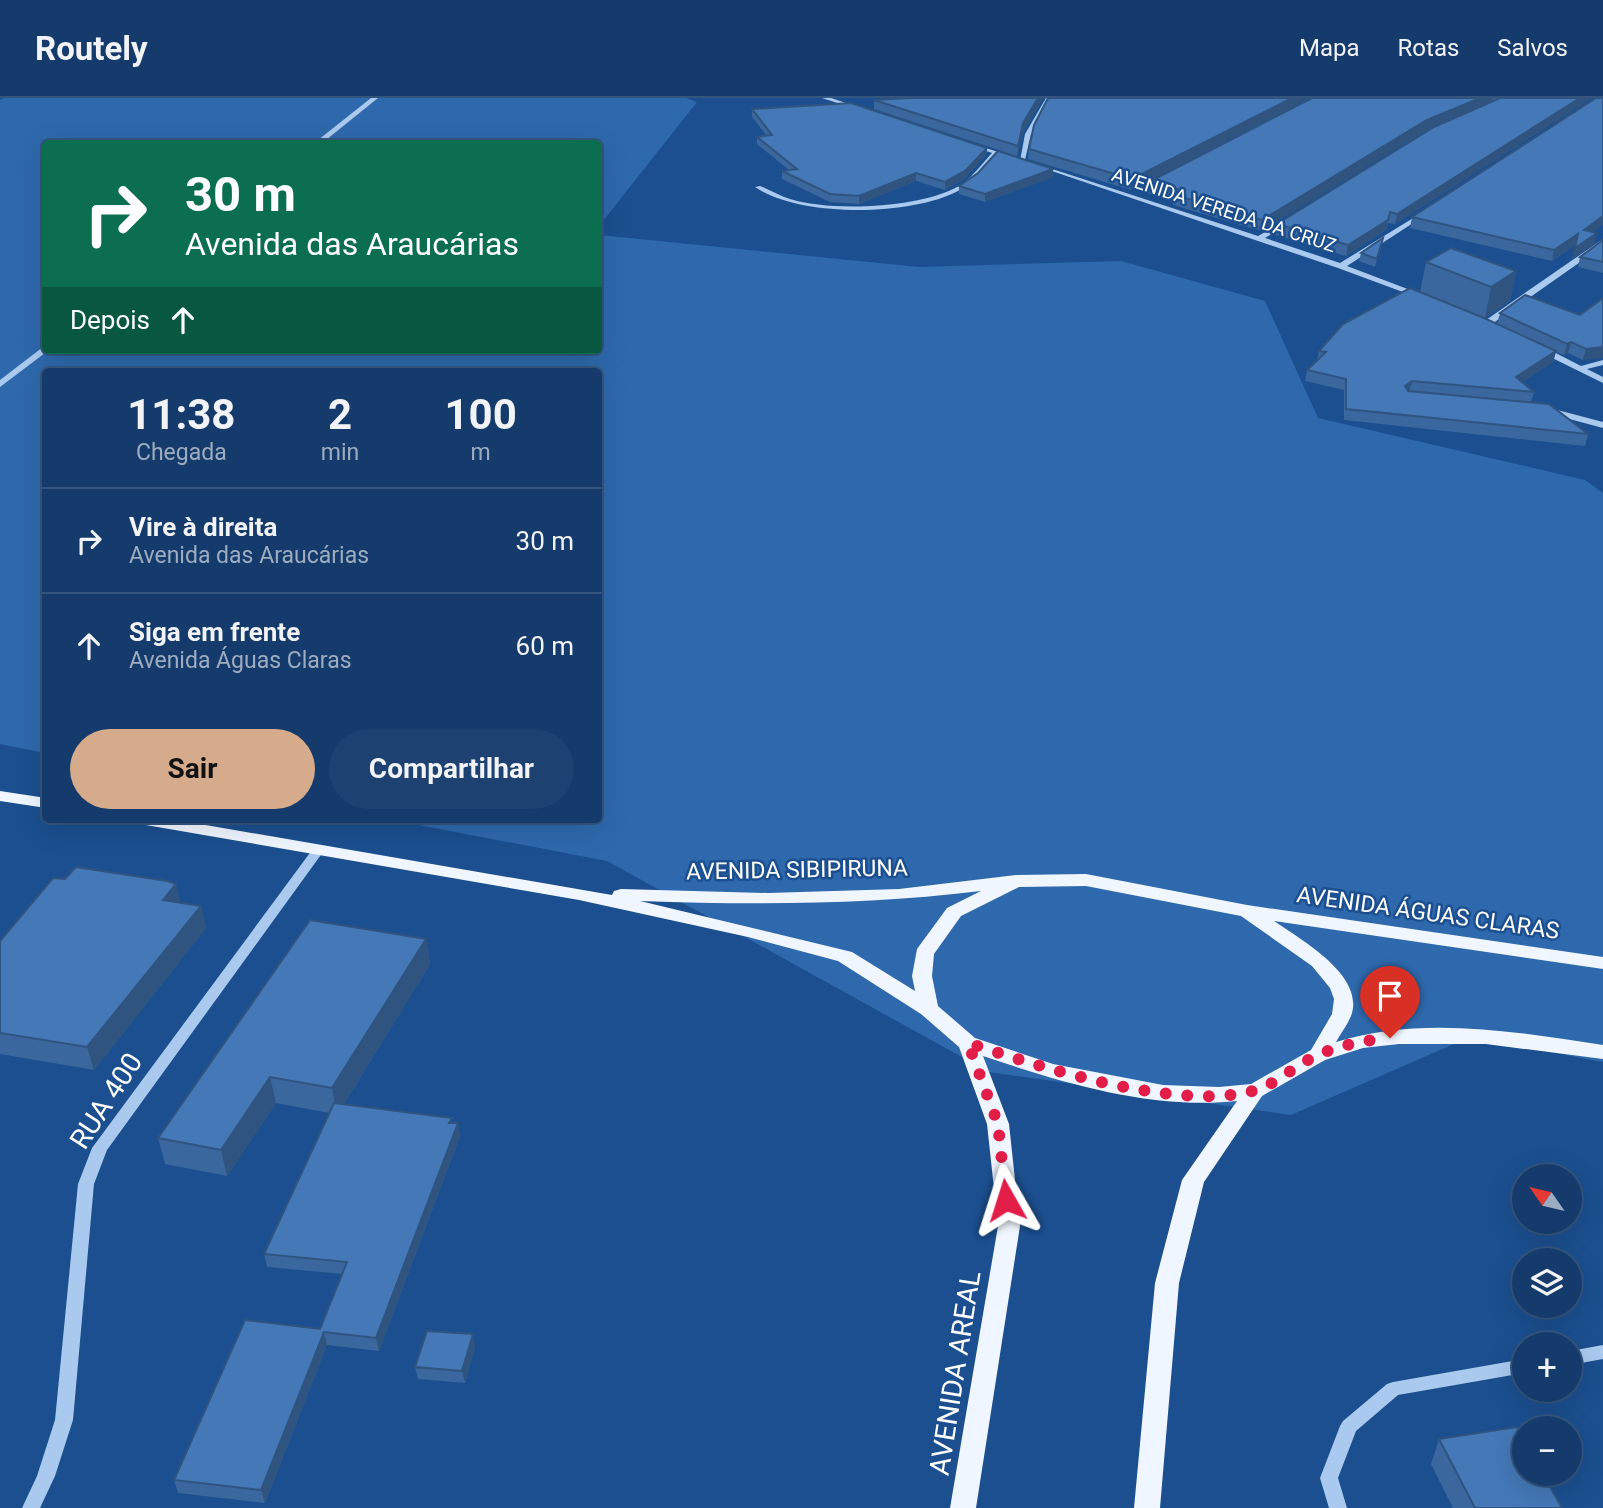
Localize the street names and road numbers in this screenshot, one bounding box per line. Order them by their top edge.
street label: AVENIDA VEREDA DA CRUZ [1109,163,1339,257]
street label: AVENIDA SIBIPIRUNA [686,855,908,885]
street label: AVENIDA ÁGUAS CLARAS [1295,880,1561,945]
street label: RUA 400 [63,1047,149,1155]
street label: AVENIDA AREAL [923,1268,987,1478]

